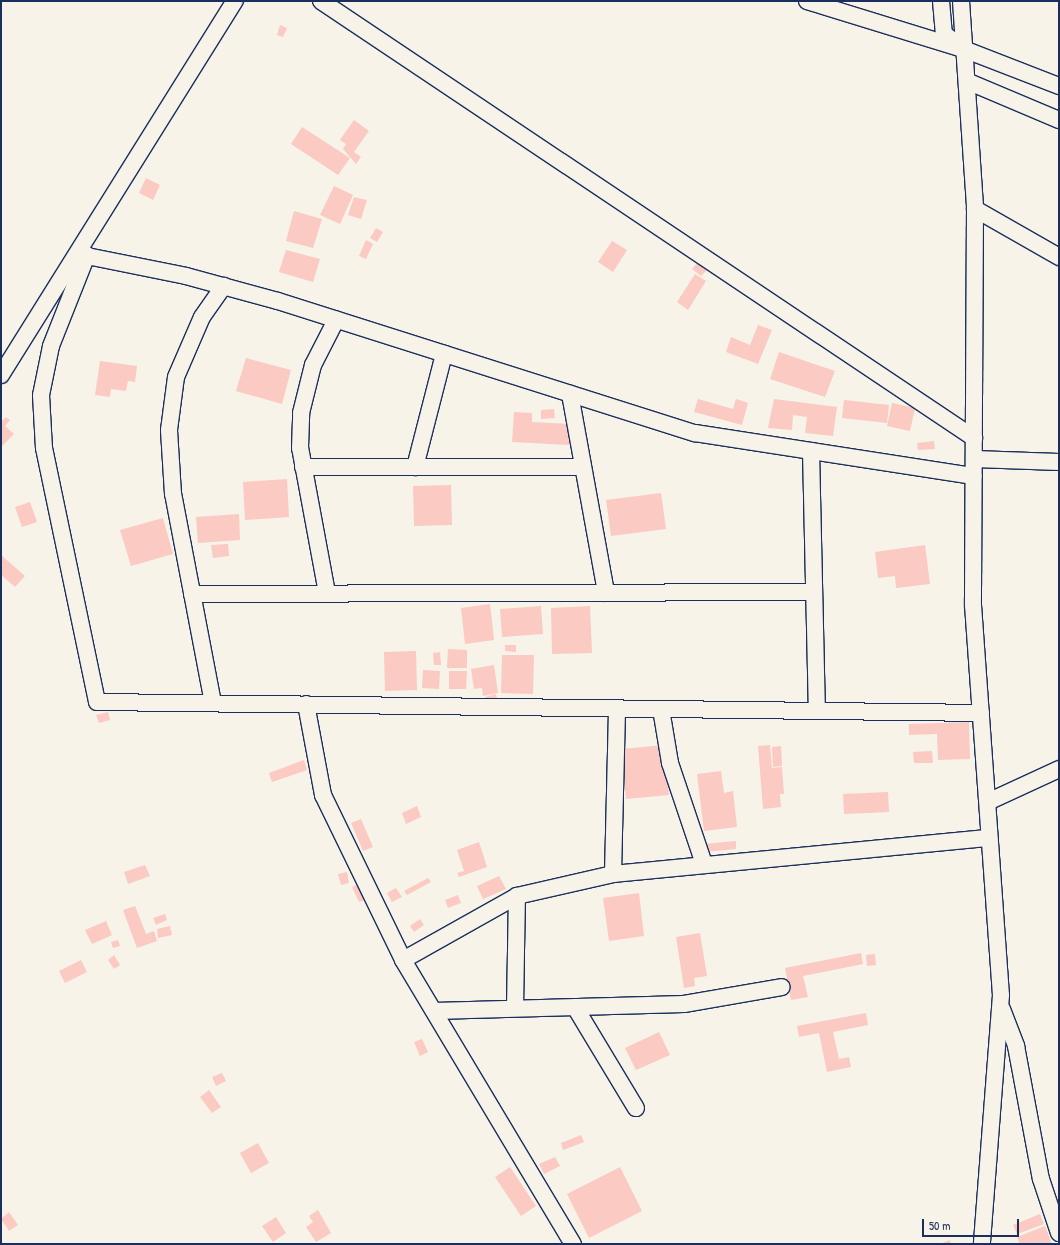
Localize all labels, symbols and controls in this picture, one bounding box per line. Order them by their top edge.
scale bar [924,1211,1021,1237]
text: 50 m [929,1217,950,1234]

